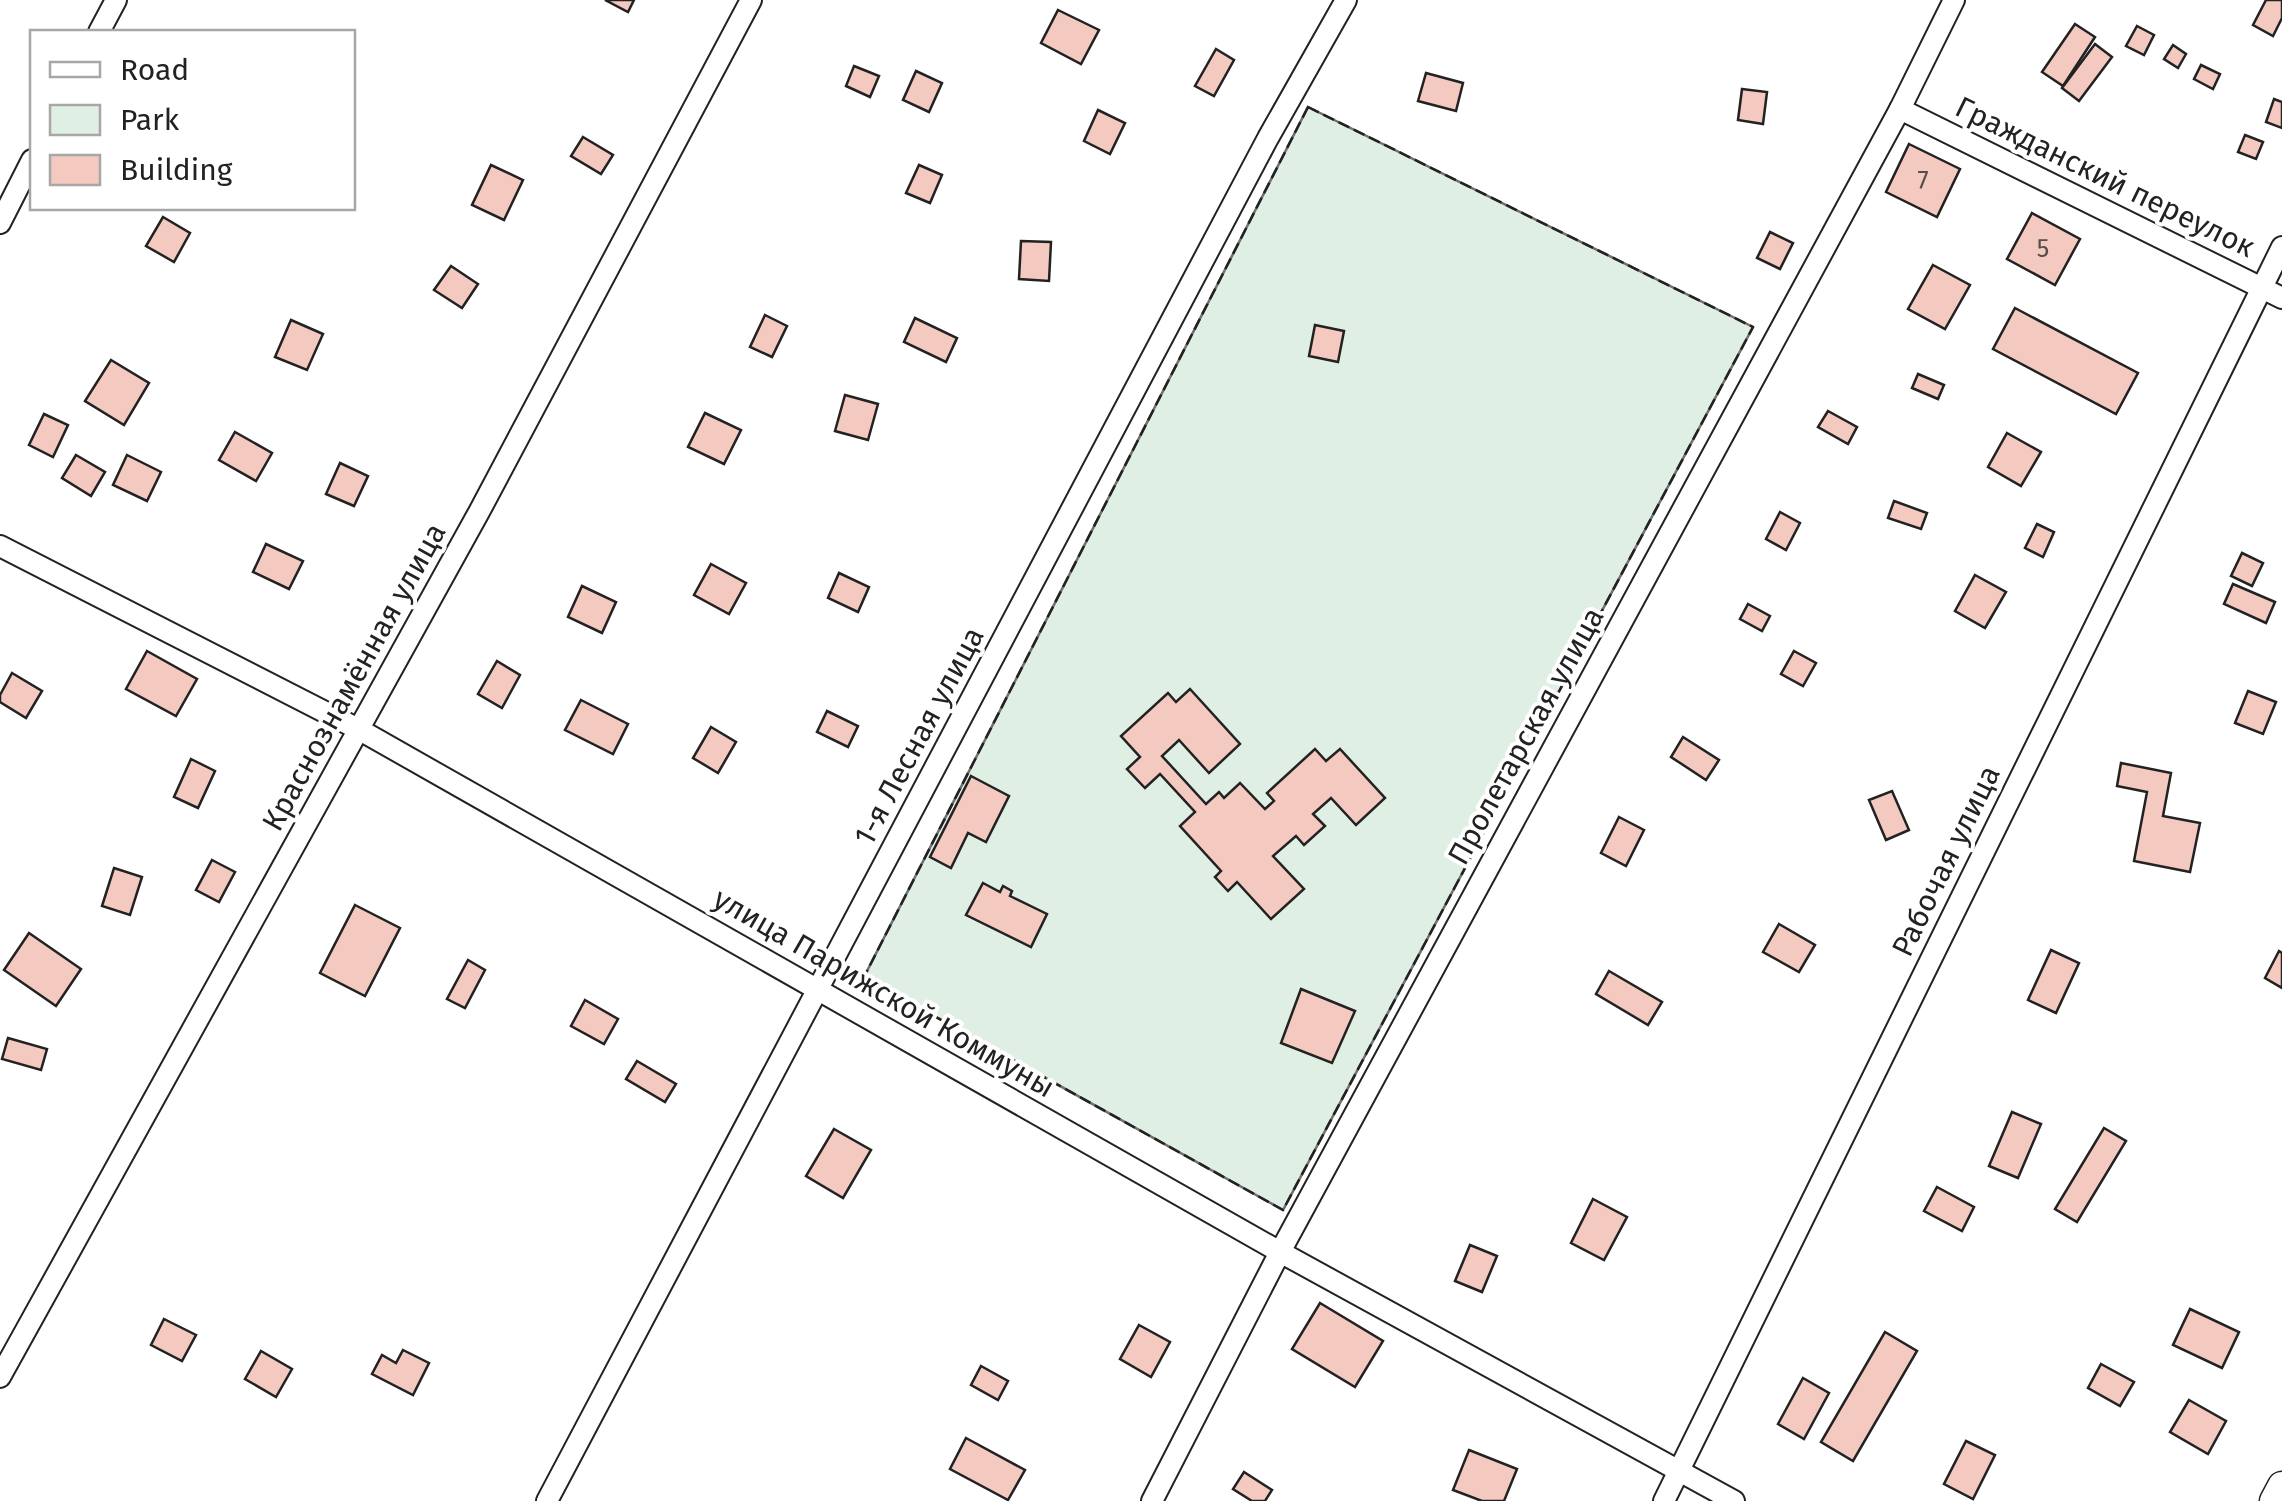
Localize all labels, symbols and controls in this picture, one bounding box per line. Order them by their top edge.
legend [30,30,355,210]
text: Road [120,52,189,88]
street label: Гражданский переулок [1950,89,2261,265]
text: Park [120,102,180,138]
text: Building [120,152,233,188]
house number: 7 [1917,165,1929,195]
house number: 5 [2037,234,2049,264]
street label: Краснознамённая улица [254,517,454,837]
street label: Пролетарская улица [1440,601,1612,871]
street label: 1-я Лесная улица [846,621,992,851]
street label: Рабочая улица [1884,760,2008,962]
street label: улица Парижской Коммуны [707,880,1061,1106]

